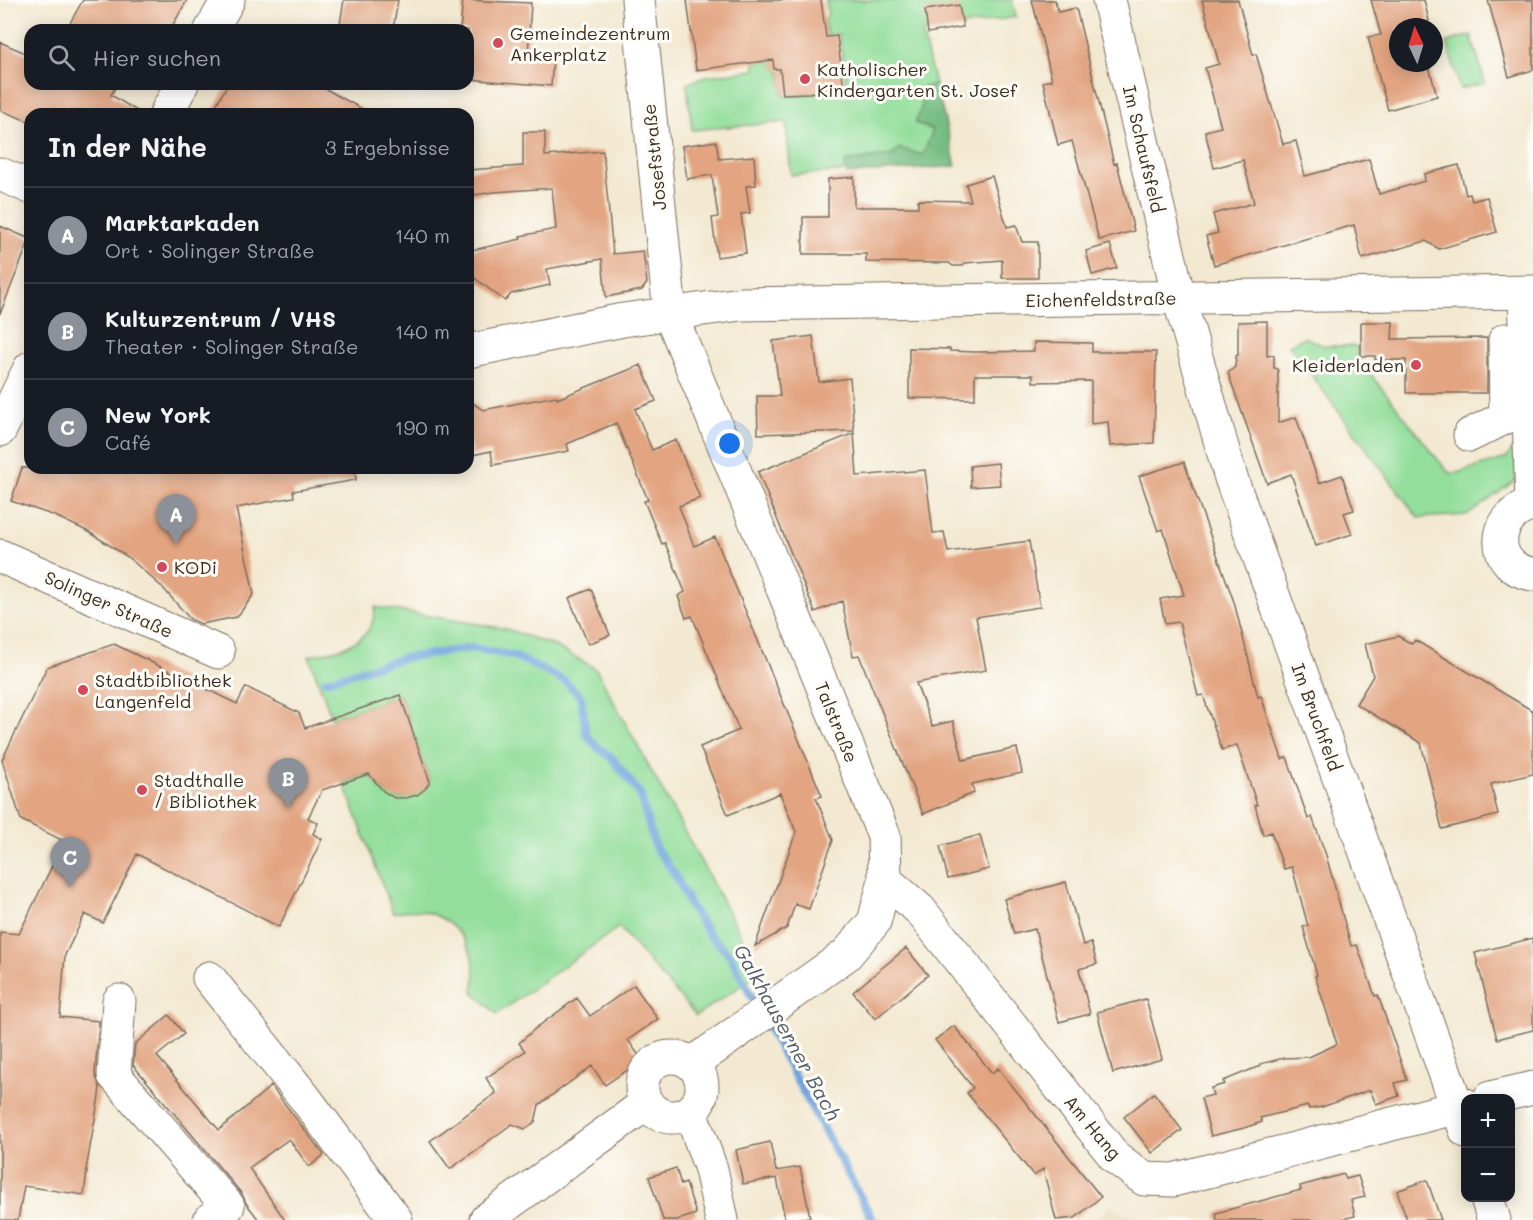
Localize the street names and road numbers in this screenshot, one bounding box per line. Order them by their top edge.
street label: Im Schaufsfeld [1118,83,1170,215]
street label: Josefstraße [636,103,672,211]
street label: Eichenfeldstraße [1025,286,1177,312]
street label: Solinger Straße [41,565,177,643]
street label: Im Bruchfeld [1286,660,1348,774]
street label: Talstraße [810,678,864,766]
street label: Am Hang [1059,1090,1127,1164]

